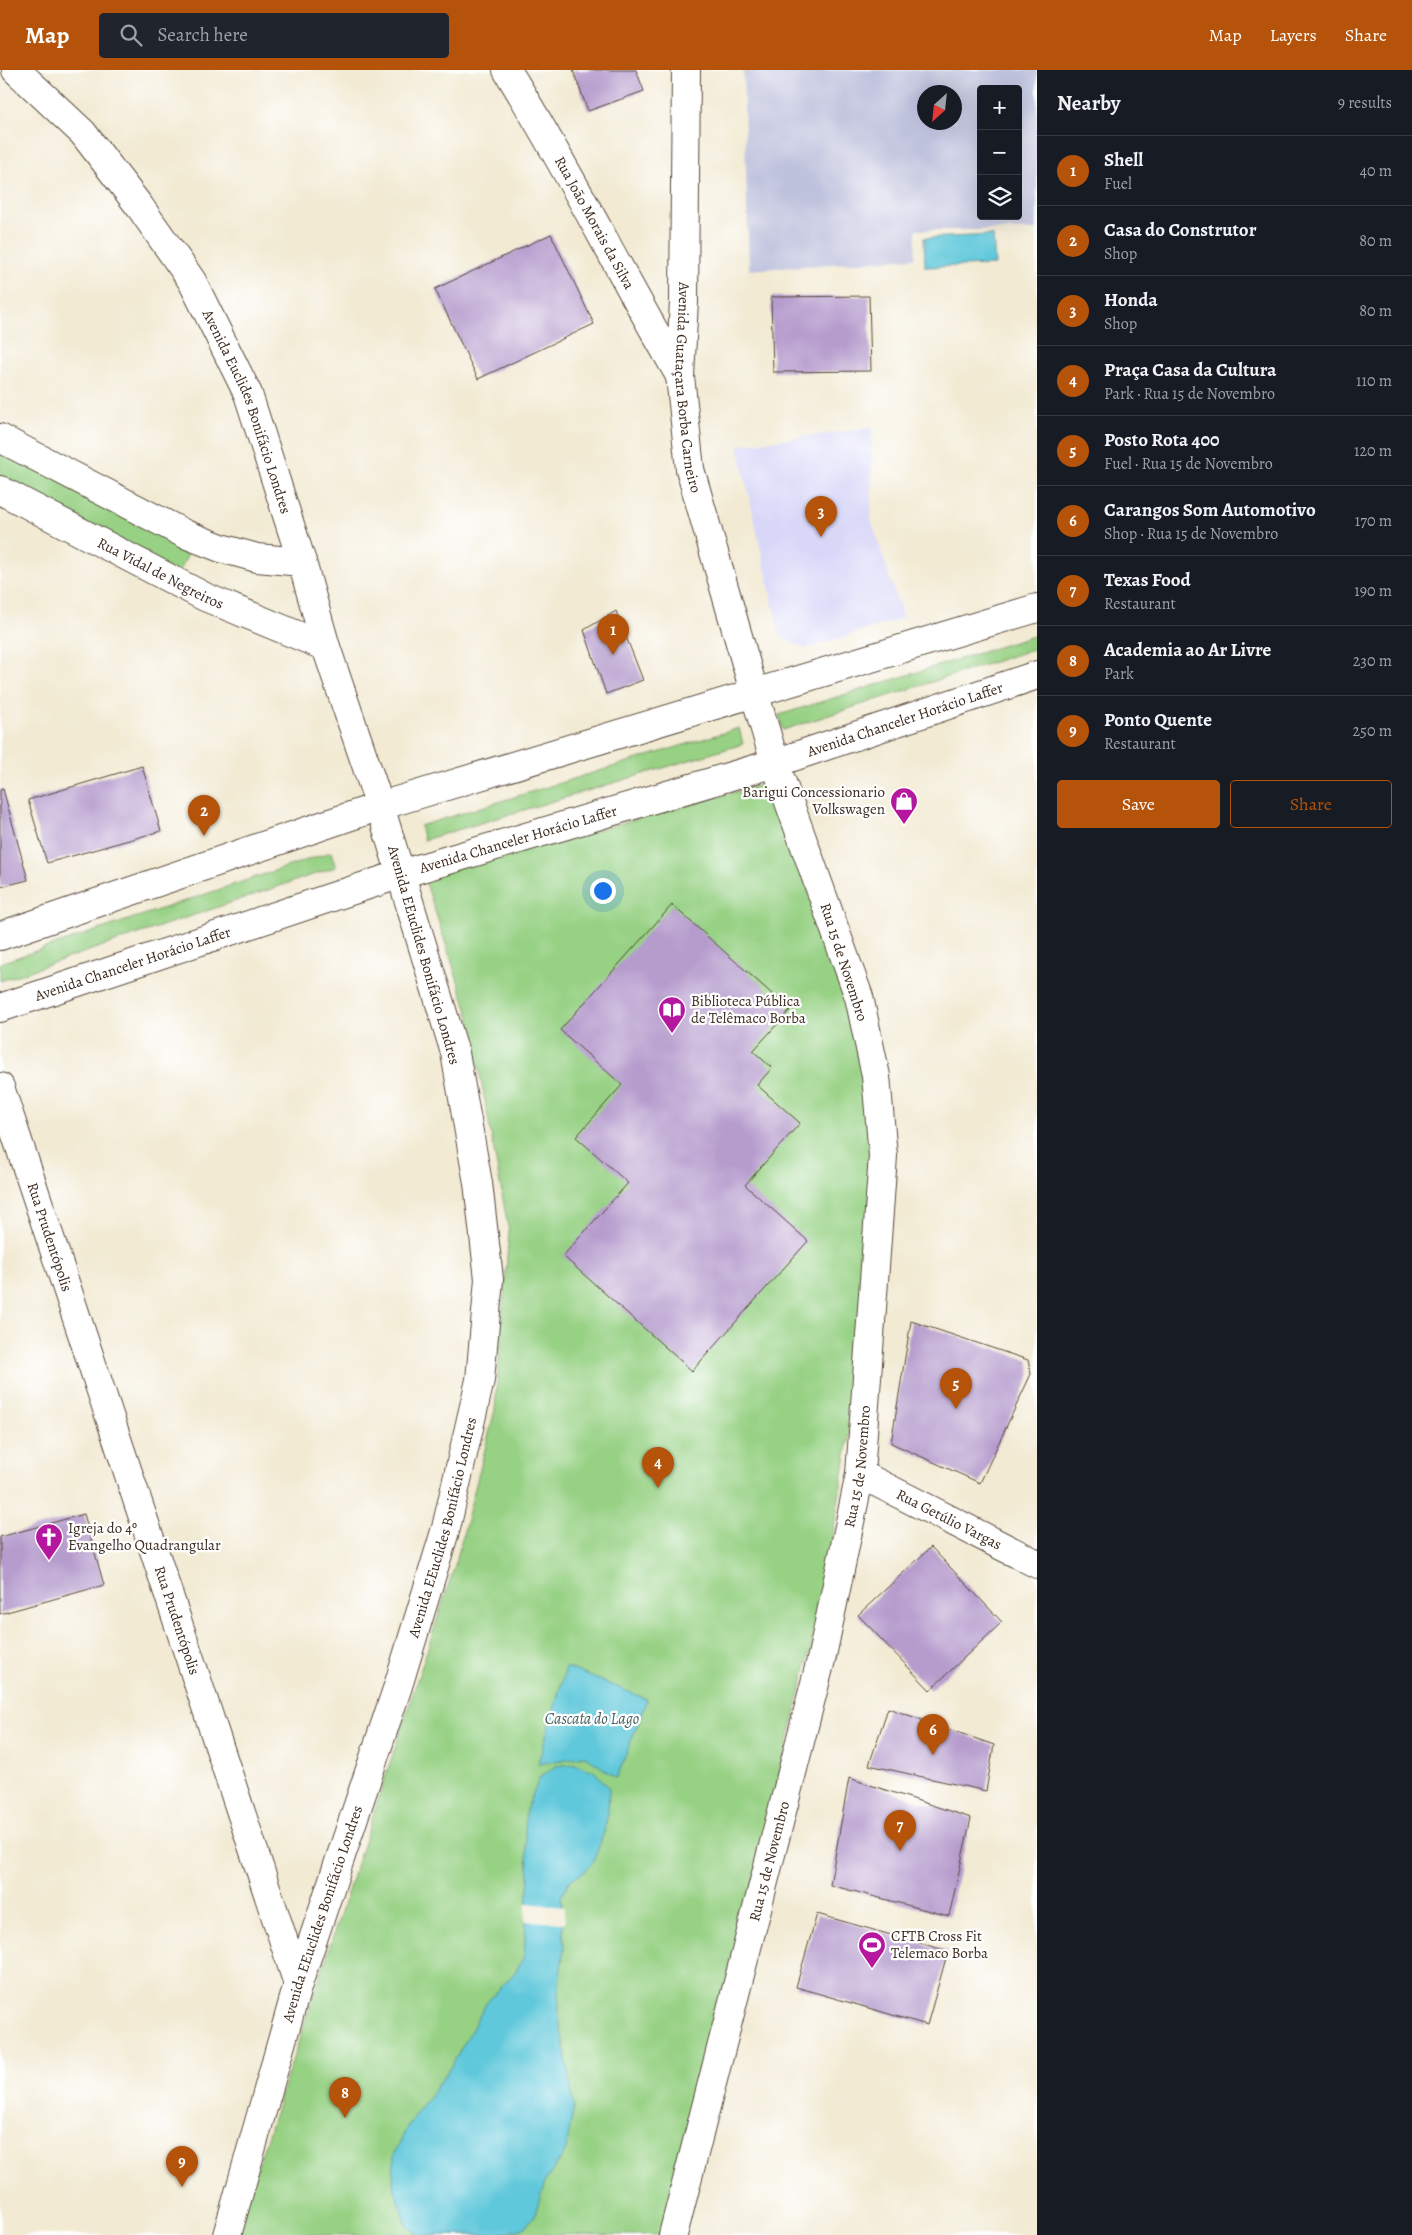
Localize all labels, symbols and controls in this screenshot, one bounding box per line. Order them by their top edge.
search box [99,13,449,58]
text: Map [25,19,69,51]
icon: search [117,21,145,49]
text: Search here [157,22,248,48]
text: Map [1209,23,1242,47]
text: Layers [1270,23,1317,47]
text: Share [1345,23,1387,47]
north arrow [917,85,962,130]
map controls [977,85,1022,220]
button: + [977,85,1022,130]
text: Nearby [1057,89,1120,117]
text: 9 results [1338,92,1392,114]
button: − [977,130,1022,175]
text: Shell [1104,147,1143,173]
street label: Rua João Morais da Silva [550,153,639,293]
text: 1 [1070,160,1076,182]
text: 40 m [1360,160,1392,182]
text: Fuel [1104,173,1132,195]
button: layers [977,175,1022,220]
text: Casa do Construtor [1104,217,1257,243]
text: 2 [1069,230,1077,252]
text: 80 m [1359,230,1392,252]
text: Shop [1104,243,1137,265]
street label: Avenida Guataçara Borba Carneiro [670,281,706,495]
text: Honda [1104,287,1158,313]
text: 3 [1070,300,1076,322]
text: 80 m [1359,300,1392,322]
street label: Avenida Euclides Bonifácio Londres [197,305,296,516]
text: Shop [1104,313,1137,335]
text: Praça Casa da Cultura [1104,357,1276,383]
text: 4 [1069,370,1077,392]
text: 110 m [1356,370,1392,392]
text: Park · Rua 15 de Novembro [1104,383,1275,405]
text: Posto Rota 400 [1104,427,1220,453]
text: 5 [1070,440,1076,462]
text: 120 m [1354,440,1392,462]
text: Fuel · Rua 15 de Novembro [1104,453,1273,475]
pin: 3 [805,496,837,537]
text: Carangos Som Automotivo [1104,497,1316,523]
text: 6 [1069,510,1077,532]
text: 170 m [1355,510,1392,532]
text: Shop · Rua 15 de Novembro [1104,523,1278,545]
street label: Rua Vidal de Negreiros [94,533,227,614]
text: Texas Food [1104,567,1191,593]
text: 7 [1070,580,1076,602]
text: 190 m [1354,580,1392,602]
text: Restaurant [1104,593,1176,615]
pin: 1 [597,614,629,655]
text: Academia ao Ar Livre [1104,637,1271,663]
text: 8 [1069,650,1077,672]
text: 230 m [1353,650,1392,672]
text: Park [1104,663,1134,685]
street label: Avenida Chanceler Horácio Laffer [804,677,1006,762]
text: Ponto Quente [1104,707,1212,733]
text: 9 [1069,720,1077,742]
text: 250 m [1353,720,1392,742]
text: Restaurant [1104,733,1176,755]
button: Save [1057,780,1220,828]
button: Share [1230,780,1392,828]
place label: Barigui Concessionario Volkswagen [742,782,885,819]
shop icon: Barigui Concessionario Volkswagen [889,786,919,825]
pin: 2 [188,795,220,836]
street label: Avenida Chanceler Horácio Laffer [416,800,620,878]
street label: Avenida EEuclides Bonifácio Londres [383,842,465,1067]
your location [590,878,616,904]
street label: Rua 15 de Novembro [815,900,873,1024]
street label: Avenida Chanceler Horácio Laffer [31,922,234,1006]
place label: Biblioteca Pública de Telêmaco Borba [691,991,806,1028]
library icon: Biblioteca Pública de Telêmaco Borba [657,995,687,1034]
street label: Rua Prudentópolis [22,1180,77,1294]
pin: 5 [940,1368,972,1409]
street label: Rua 15 de Novembro [839,1405,875,1529]
street label: Avenida EEuclides Bonifácio Londres [403,1415,481,1641]
pin: 4 [642,1447,674,1488]
street label: Rua Getúlio Vargas [893,1484,1005,1554]
place label: Igreja do 4º Evangelho Quadrangular [68,1518,221,1555]
church icon: Igreja do 4º Evangelho Quadrangular [34,1522,64,1561]
street label: Rua Prudentópolis [150,1563,205,1677]
water label: Cascata do Lago [545,1708,639,1730]
pin: 6 [917,1714,949,1755]
street label: Rua 15 de Novembro [744,1799,794,1923]
street label: Avenida EEuclides Bonifácio Londres [277,1803,367,2026]
pin: 7 [884,1810,916,1851]
place label: CFTB Cross Fit Telemaco Borba [891,1926,988,1963]
sports icon: CFTB Cross Fit Telemaco Borba [857,1930,887,1969]
pin: 8 [329,2077,361,2118]
pin: 9 [166,2146,198,2187]

